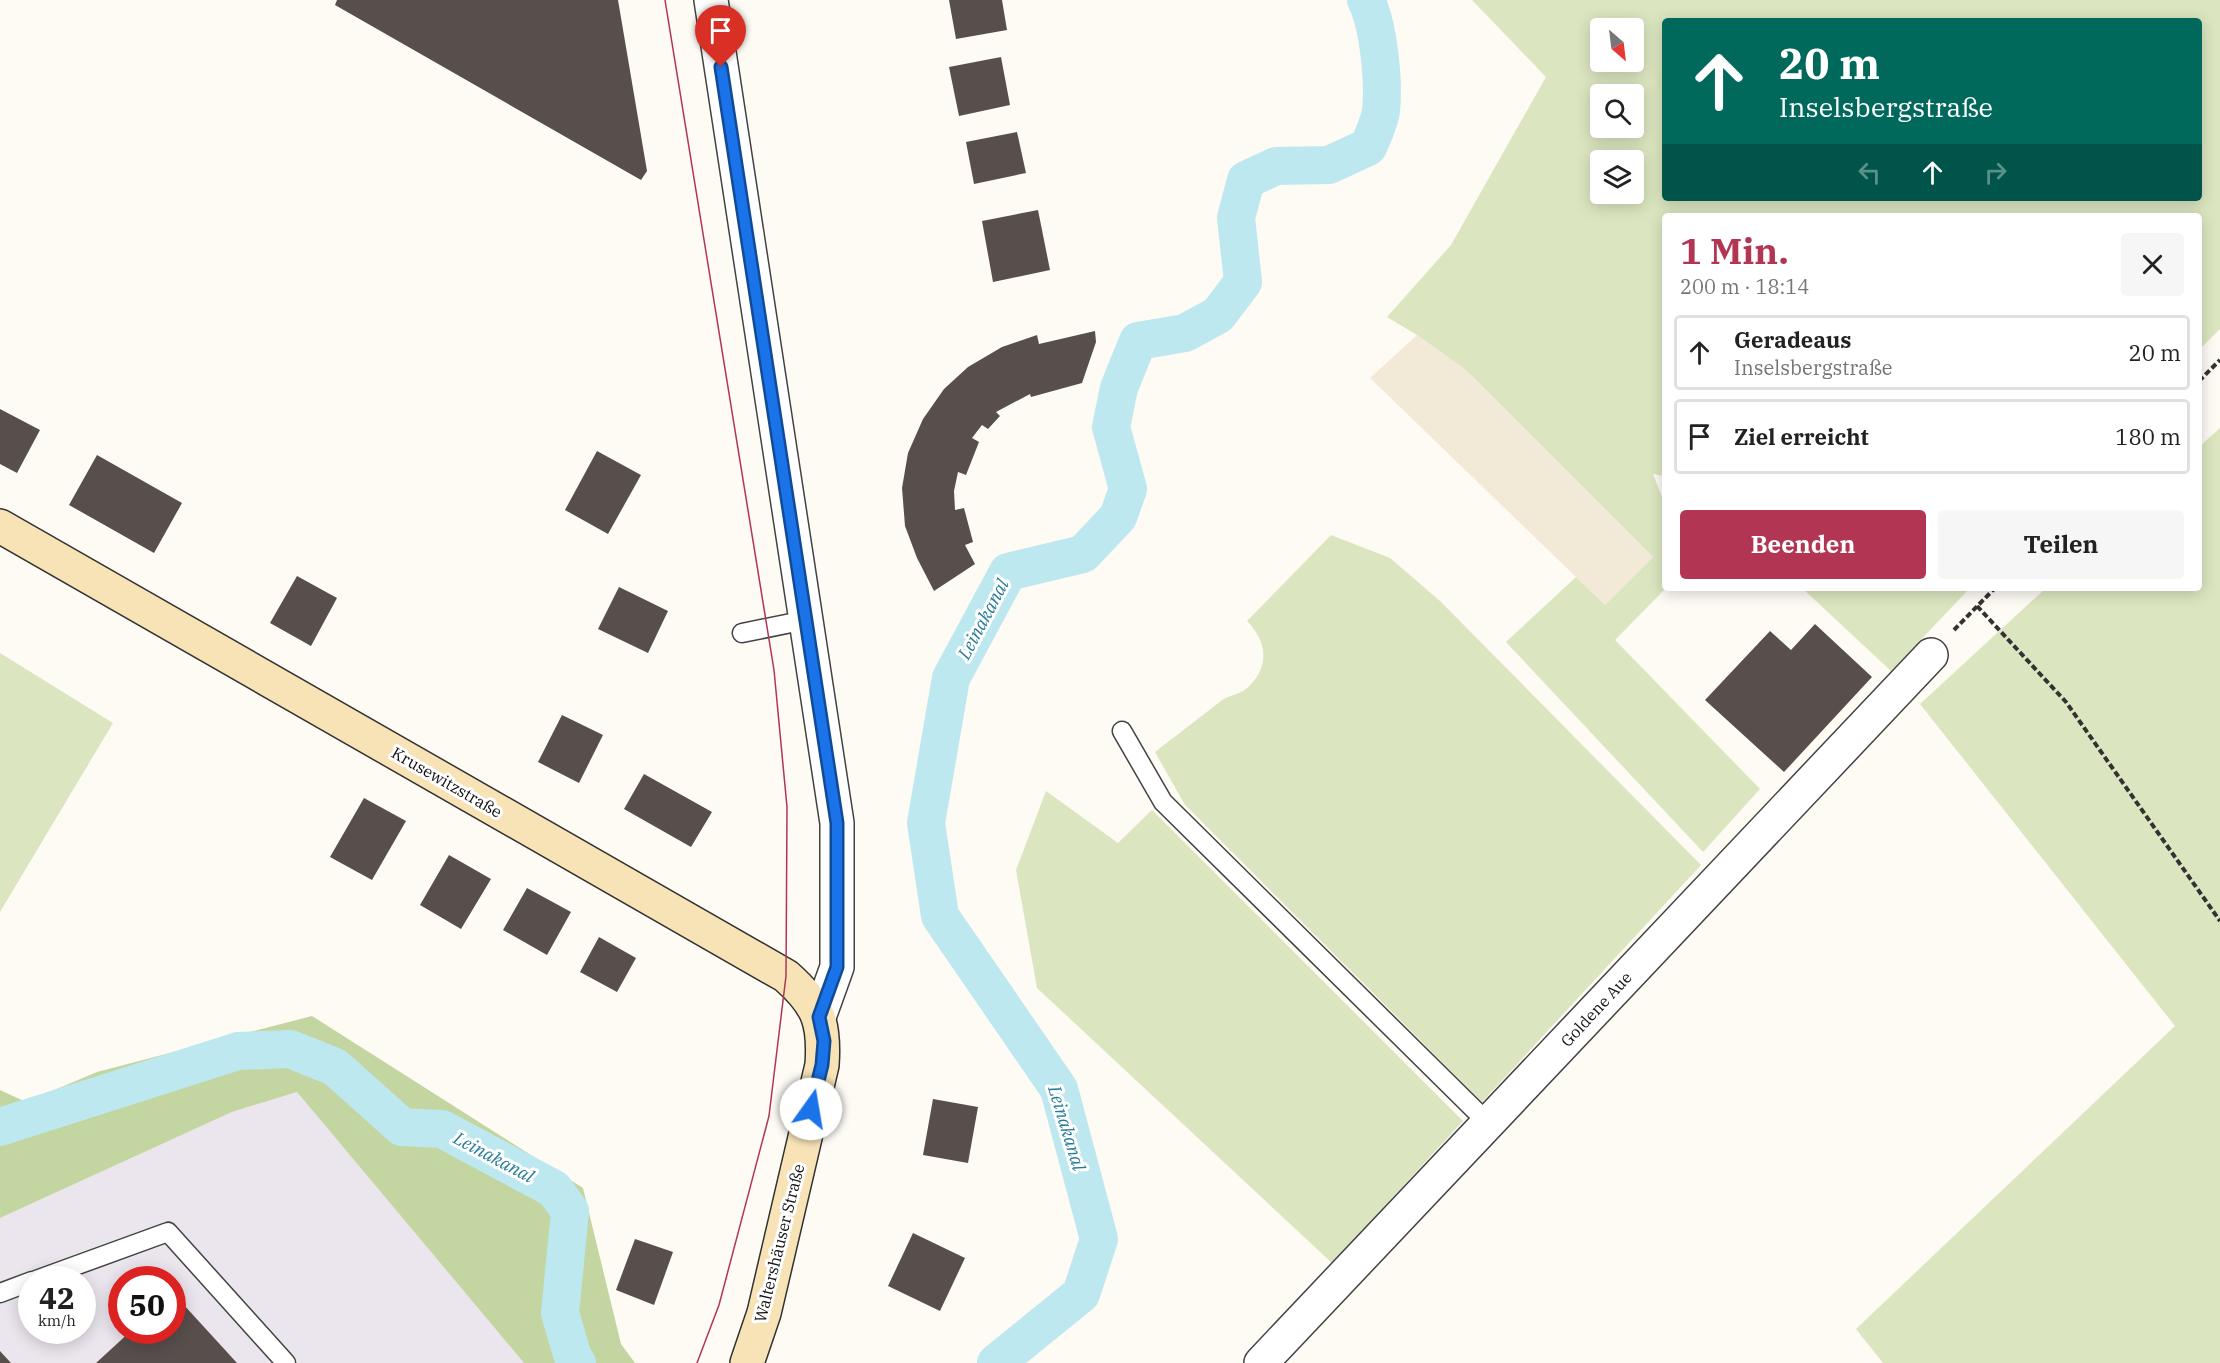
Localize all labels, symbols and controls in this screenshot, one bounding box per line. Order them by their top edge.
pin [695,5,746,67]
icon: arrive [704,14,737,47]
north arrow [1590,18,1644,72]
map controls [1590,18,1644,204]
text: 20 m [1779,36,1880,91]
icon: ahead [1680,42,1758,120]
button: search [1590,84,1644,138]
text: Inselsbergstraße [1779,89,1993,124]
button: layers [1590,150,1644,204]
icon: left [1853,156,1886,189]
icon: ahead [1916,156,1949,189]
icon: right [1979,156,2012,189]
text: 1 Min. [1680,227,1789,274]
button: close [2121,233,2184,296]
text: 200 m · 18:14 [1680,273,1809,300]
text: Geradeaus [1734,325,1851,354]
icon: ahead [1683,336,1716,369]
text: 20 m [2129,338,2181,367]
text: Inselsbergstraße [1734,354,1893,381]
icon: arrive [1683,420,1716,453]
text: Ziel erreicht [1734,422,1869,451]
text: 180 m [2115,422,2181,451]
button: Beenden [1680,510,1926,579]
button: Teilen [1938,510,2184,579]
water label: Leinakanal [952,574,1014,664]
street label: Krusewitzstraße [388,742,506,822]
street label: Goldene Aue [1556,967,1636,1051]
position arrow [779,1077,843,1141]
water label: Leinakanal [1043,1082,1091,1174]
water label: Leinakanal [449,1126,539,1188]
street label: Waltershäuser Straße [750,1162,808,1324]
speed limit sign: 50 [108,1266,186,1344]
text: 42 [39,1278,75,1317]
text: km/h [38,1311,76,1330]

